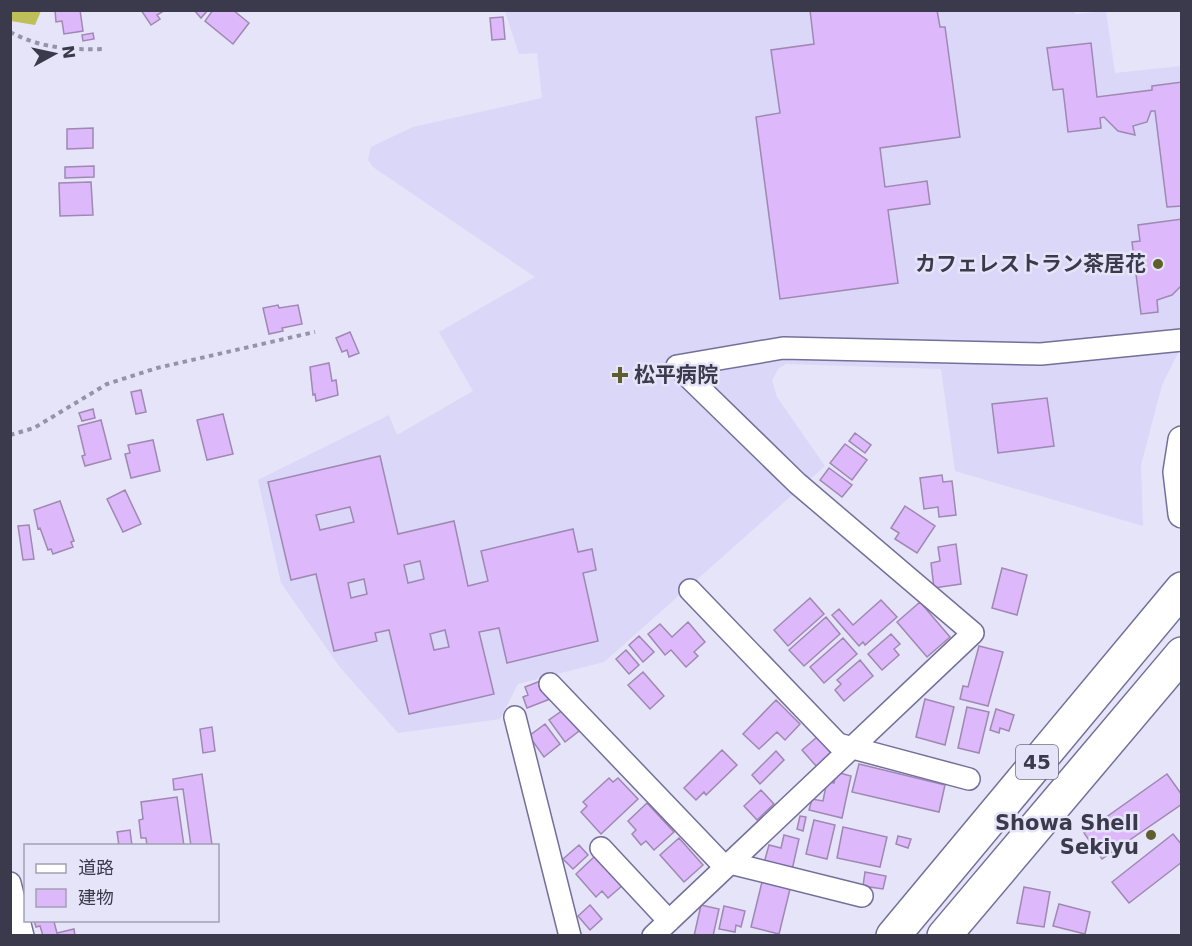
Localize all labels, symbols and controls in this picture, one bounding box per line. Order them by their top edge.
north arrow [24,24,84,84]
text: N [58,44,79,60]
place label: カフェレストラン茶居花 [915,252,1146,276]
marker: カフェレストラン茶居花 [1151,257,1165,271]
place label: 松平病院 [634,363,718,387]
marker: 松平病院 [611,366,629,384]
road number: 45 [1016,745,1058,779]
place label: Showa Shell Sekiyu [995,811,1139,859]
marker: Showa Shell Sekiyu [1144,828,1158,842]
legend [24,844,219,922]
text: 道路 [78,857,114,878]
text: 建物 [78,887,114,908]

